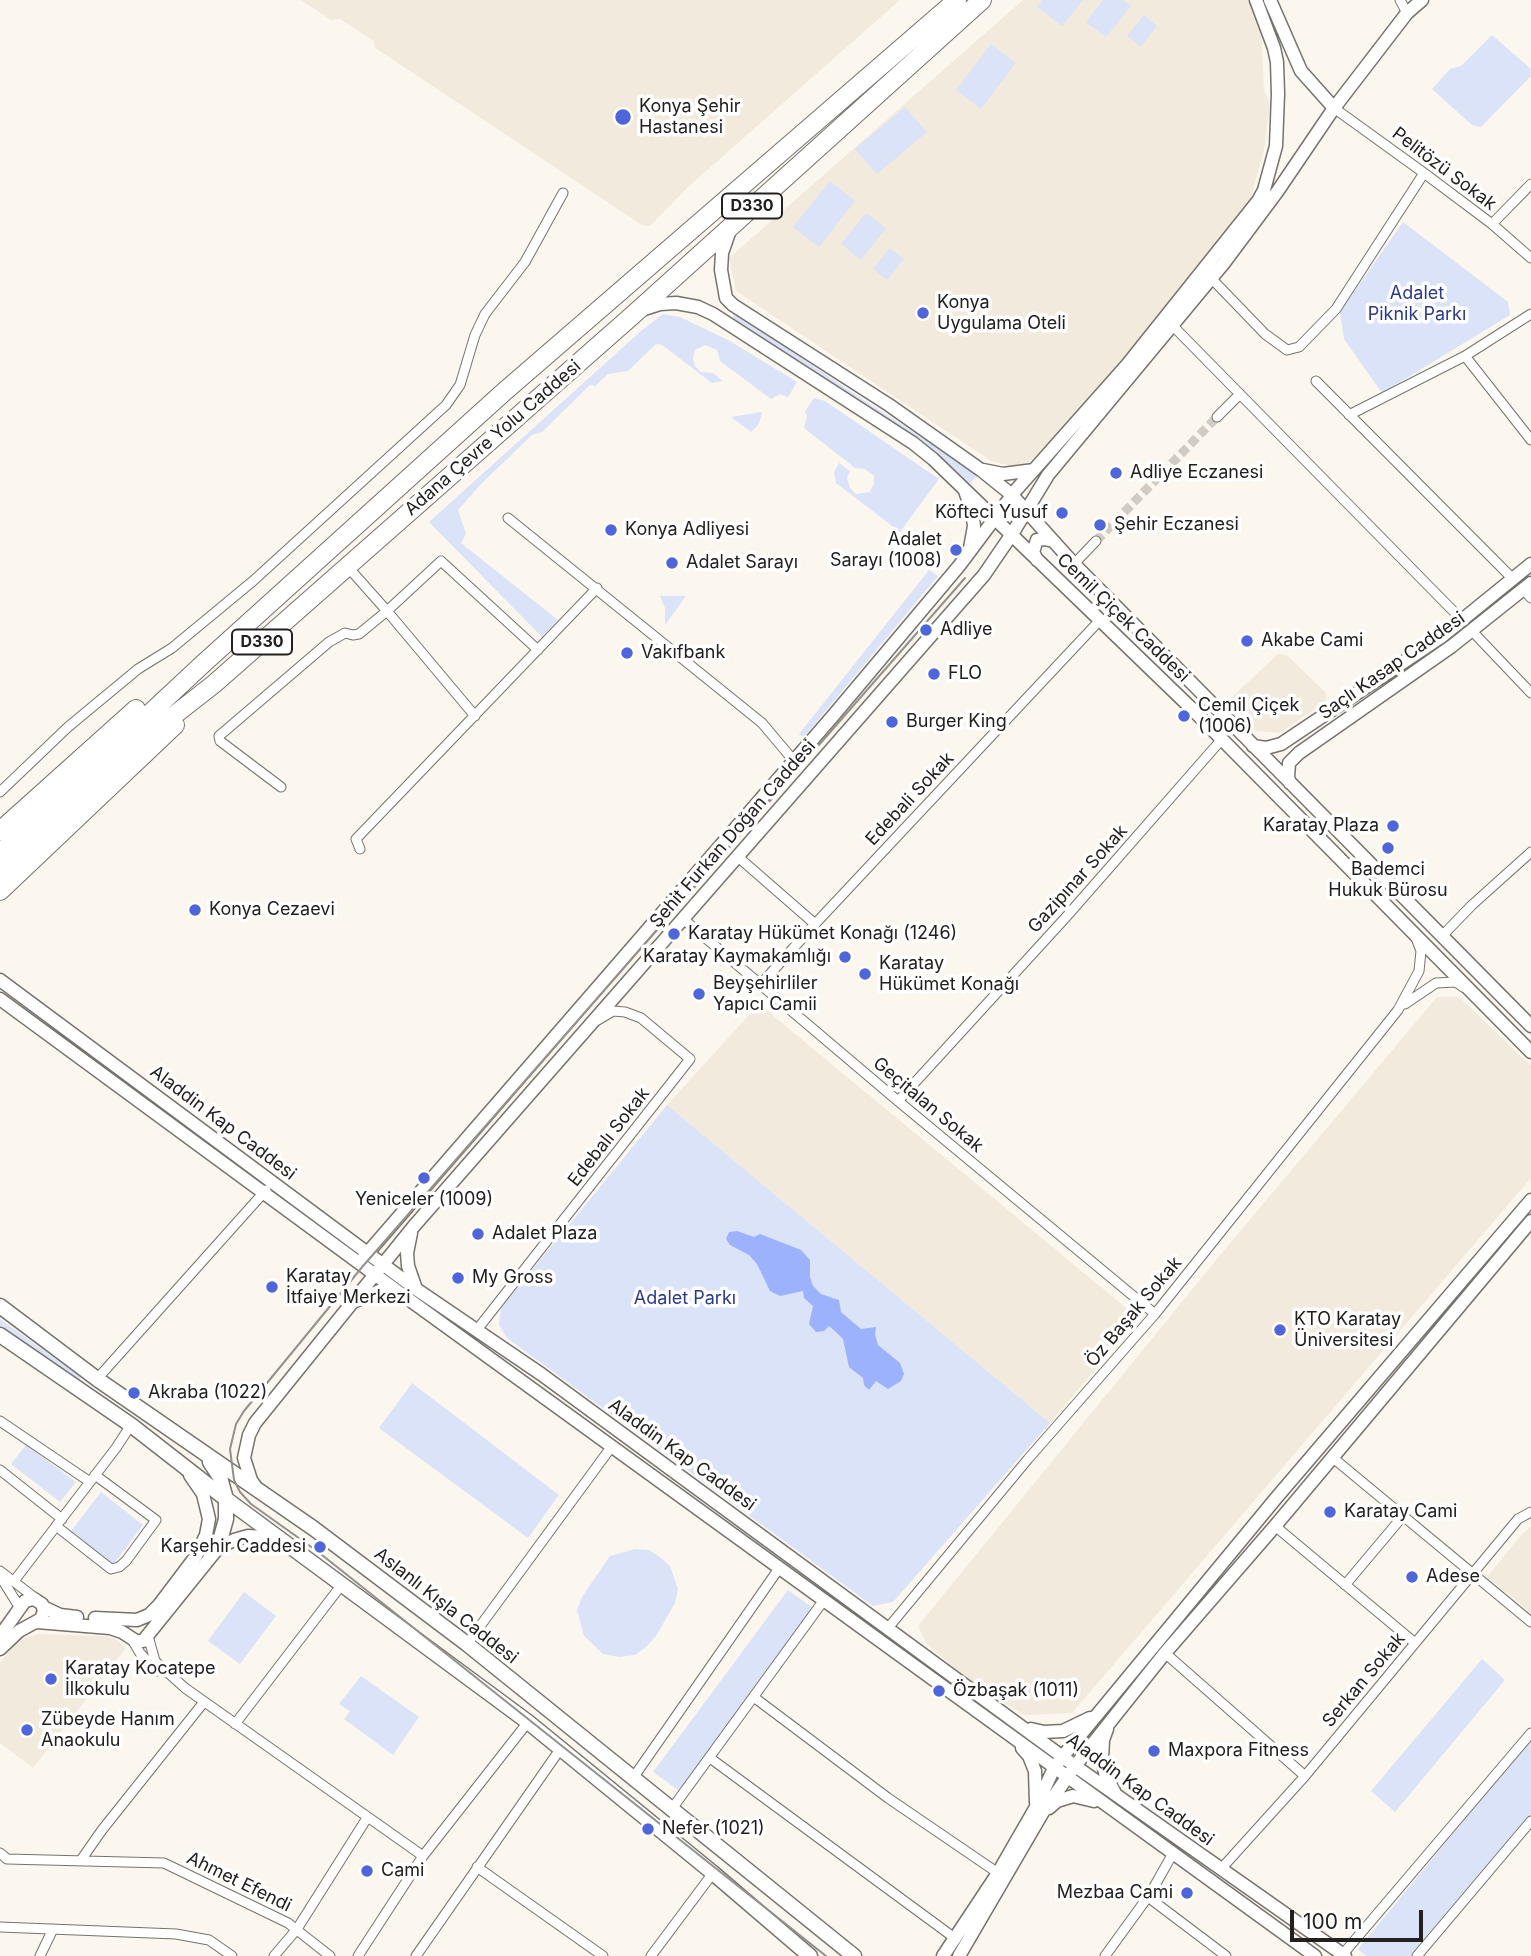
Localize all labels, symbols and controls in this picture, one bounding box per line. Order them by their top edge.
place label: Konya Şehir Hastanesi [639,96,741,138]
marker: Konya Şehir Hastanesi [613,107,633,127]
street label: Pelitözü Sokak [1388,123,1500,215]
road number: D330 [722,194,782,218]
park label: Adalet Piknik Parkı [1368,283,1466,326]
place label: Konya Uygulama Oteli [937,292,1066,334]
marker: Konya Uygulama Oteli [915,305,931,321]
street label: Adana Çevre Yolu Caddesi [401,356,585,520]
place label: Adliye Eczanesi [1130,462,1263,484]
marker: Adliye Eczanesi [1108,465,1124,481]
place label: Köfteci Yusuf [935,502,1048,524]
marker: Köfteci Yusuf [1054,505,1070,521]
place label: Şehir Eczanesi [1114,514,1239,536]
marker: Şehir Eczanesi [1092,517,1108,533]
place label: Konya Adliyesi [625,519,749,541]
marker: Konya Adliyesi [603,522,619,538]
place label: Adalet Sarayı (1008) [830,529,942,572]
marker: Adalet Sarayı (1008) [948,542,964,558]
street label: Cemil Çiçek Caddesi [1052,549,1194,687]
place label: Adalet Sarayı [686,552,798,574]
marker: Adalet Sarayı [664,555,680,571]
street label: Saçlı Kasap Caddesi [1315,607,1469,725]
place label: Adliye [940,619,992,641]
marker: Adliye [918,622,934,638]
road number: D330 [232,629,292,654]
place label: Akabe Cami [1261,630,1363,652]
marker: Akabe Cami [1239,633,1255,649]
place label: Vakıfbank [641,642,725,664]
marker: Vakıfbank [619,645,635,661]
place label: FLO [948,663,982,685]
marker: FLO [926,666,942,682]
place label: Cemil Çiçek (1006) [1198,695,1299,738]
marker: Cemil Çiçek (1006) [1176,708,1192,724]
place label: Burger King [906,711,1007,733]
marker: Burger King [884,714,900,730]
street label: Şehit Furkan Doğan Caddesi [646,736,820,932]
street label: Edebali Sokak [861,748,959,850]
place label: Karatay Plaza [1263,815,1379,837]
marker: Karatay Plaza [1385,818,1401,834]
street label: Gazipınar Sokak [1024,820,1132,938]
marker: Bademci Hukuk Bürosu [1380,840,1396,856]
place label: Bademci Hukuk Bürosu [1328,859,1448,902]
place label: Konya Cezaevi [209,899,335,921]
marker: Konya Cezaevi [187,902,203,918]
place label: Karatay Hükümet Konağı (1246) [688,923,957,945]
marker: Karatay Hükümet Konağı (1246) [666,926,682,942]
place label: Karatay Kaymakamlığı [643,946,831,968]
marker: Karatay Kaymakamlığı [837,949,853,965]
place label: Karatay Hükümet Konağı [879,953,1019,996]
marker: Karatay Hükümet Konağı [857,966,873,982]
place label: Beyşehirliler Yapıcı Camii [713,973,817,1016]
marker: Beyşehirliler Yapıcı Camii [691,986,707,1002]
street label: Geçitalan Sokak [869,1053,987,1157]
street label: Aladdin Kap Caddesi [146,1061,300,1185]
street label: Edebalı Sokak [564,1083,654,1191]
marker: Yeniceler (1009) [416,1170,432,1186]
place label: Yeniceler (1009) [355,1189,493,1211]
place label: Adalet Plaza [492,1223,597,1245]
marker: Adalet Plaza [470,1226,486,1242]
street label: Öz Başak Sokak [1082,1252,1186,1372]
place label: Karatay İtfaiye Merkezi [286,1266,411,1308]
place label: My Gross [472,1267,553,1289]
marker: My Gross [450,1270,466,1286]
marker: Karatay İtfaiye Merkezi [264,1279,280,1295]
park label: Adalet Parkı [634,1288,736,1310]
place label: KTO Karatay Üniversitesi [1294,1309,1401,1352]
marker: KTO Karatay Üniversitesi [1272,1322,1288,1338]
place label: Akraba (1022) [148,1382,267,1404]
marker: Akraba (1022) [126,1385,142,1401]
street label: Aladdin Kap Caddesi [604,1394,760,1516]
place label: Karatay Cami [1344,1501,1457,1523]
marker: Karatay Cami [1322,1504,1338,1520]
place label: Karşehir Caddesi [161,1536,306,1558]
marker: Karşehir Caddesi [312,1539,328,1555]
street label: Aslanlı Kışla Caddesi [370,1543,522,1669]
place label: Adese [1426,1566,1480,1588]
marker: Adese [1404,1569,1420,1585]
street label: Serkan Sokak [1318,1628,1410,1732]
place label: Karatay Kocatepe İlkokulu [65,1658,216,1700]
marker: Karatay Kocatepe İlkokulu [43,1671,59,1687]
place label: Özbaşak (1011) [953,1680,1079,1702]
marker: Özbaşak (1011) [931,1683,947,1699]
place label: Zübeyde Hanım Anaokulu [41,1709,175,1752]
marker: Zübeyde Hanım Anaokulu [19,1722,35,1738]
street label: Aladdin Kap Caddesi [1062,1729,1218,1851]
place label: Maxpora Fitness [1168,1740,1309,1762]
marker: Maxpora Fitness [1146,1743,1162,1759]
place label: Nefer (1021) [662,1818,765,1840]
marker: Nefer (1021) [640,1821,656,1837]
street label: Ahmet Efendi [183,1847,295,1917]
place label: Cami [381,1860,424,1882]
marker: Cami [359,1863,375,1879]
place label: Mezbaa Cami [1057,1882,1173,1904]
marker: Mezbaa Cami [1179,1885,1195,1901]
scale bar [1293,1896,1426,1940]
text: 100 m [1303,1909,1362,1934]

